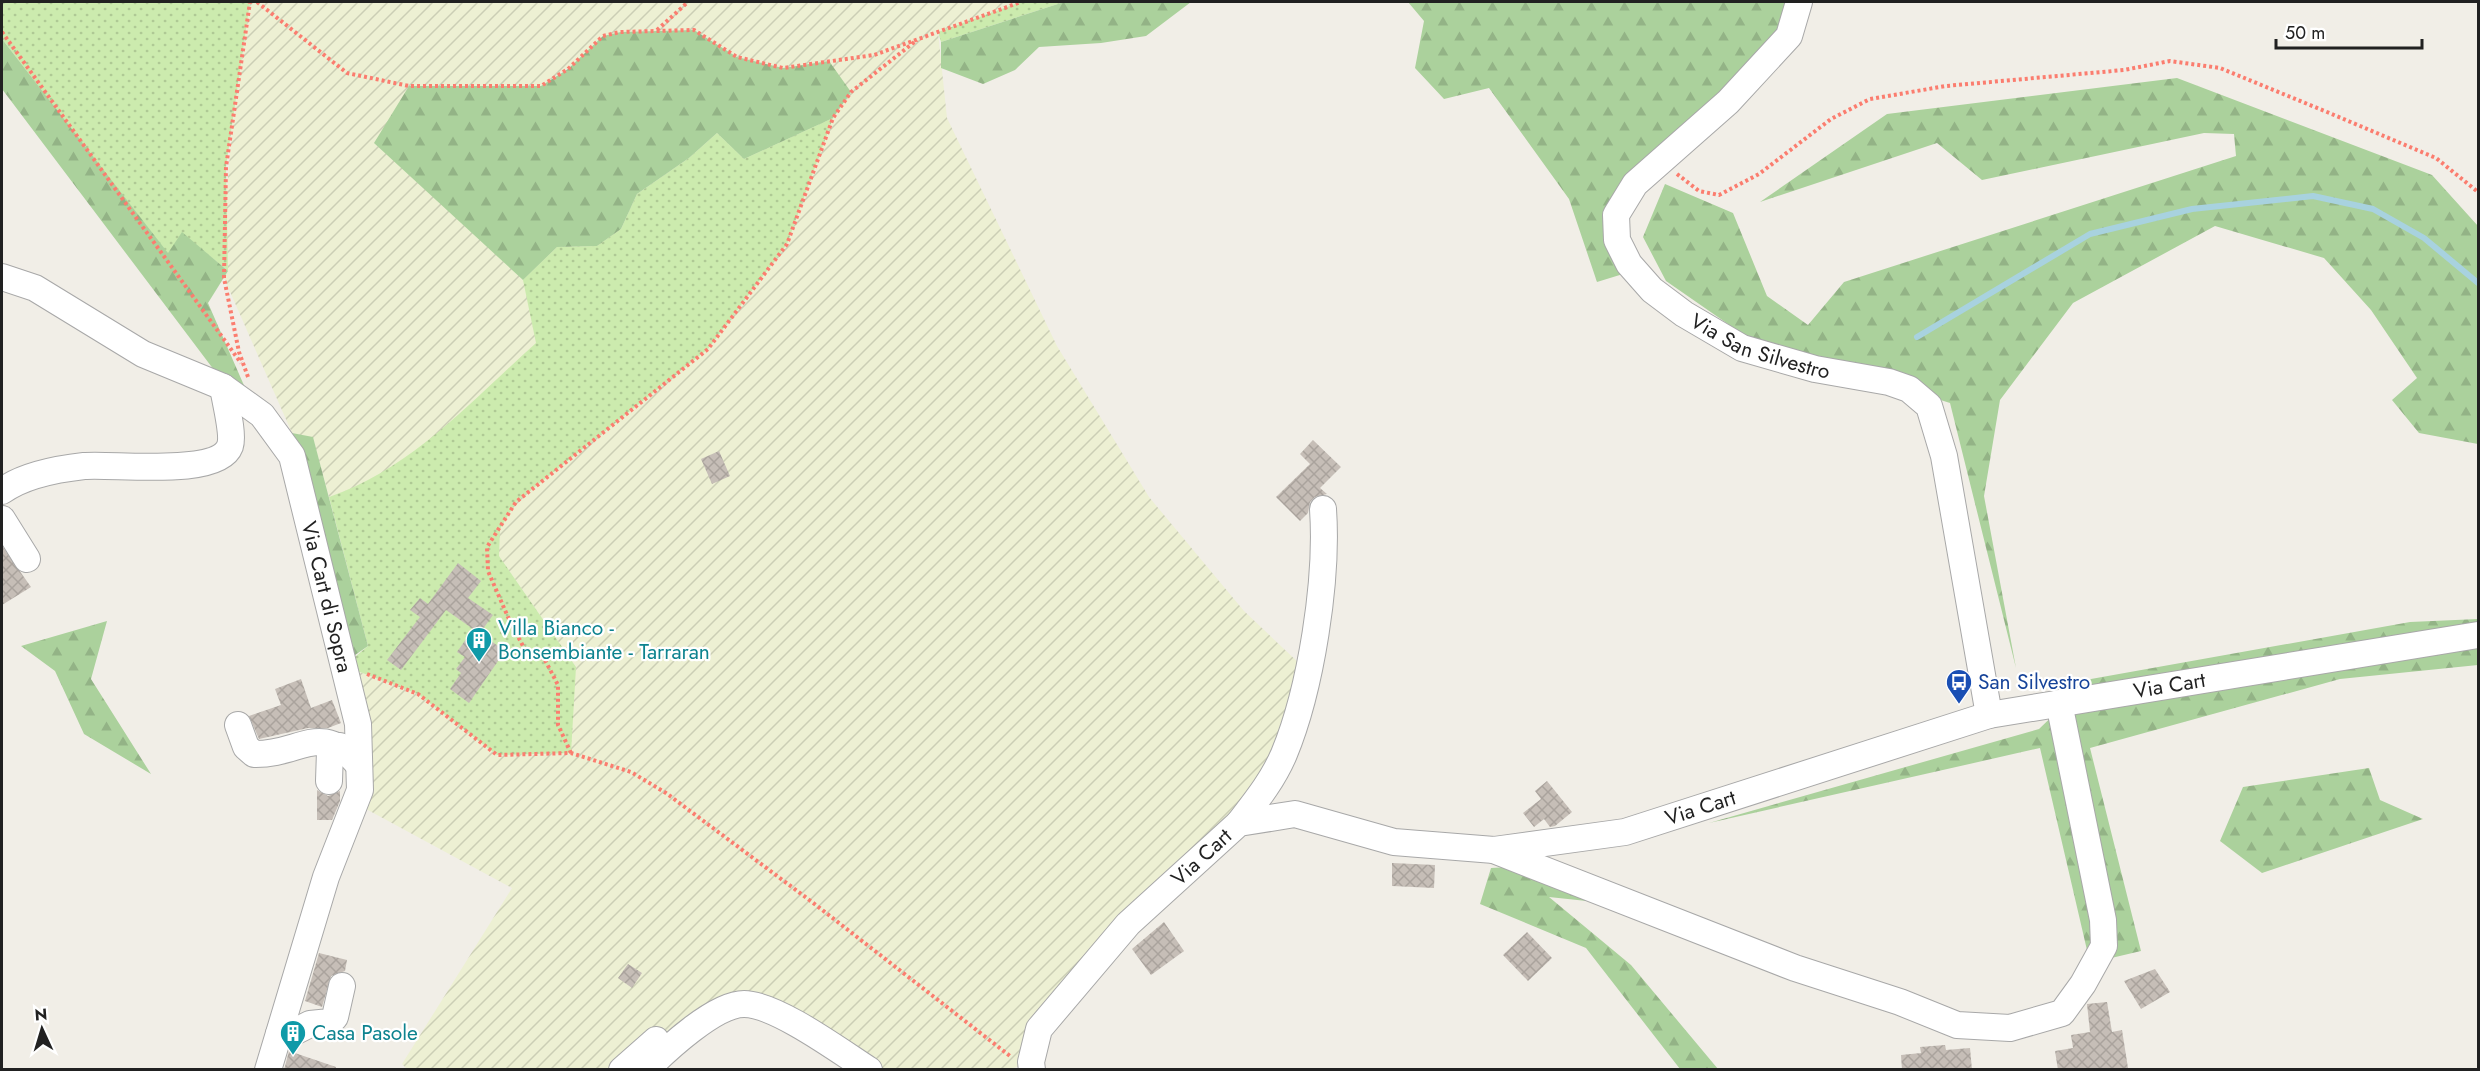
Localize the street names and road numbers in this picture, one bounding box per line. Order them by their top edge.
street label: Via San Silvestro [1685,306,1832,386]
street label: Via Cart di Sopra [294,518,360,676]
street label: Via Cart [2131,665,2208,706]
street label: Via Cart [1661,782,1739,833]
street label: Via Cart [1165,822,1238,893]

